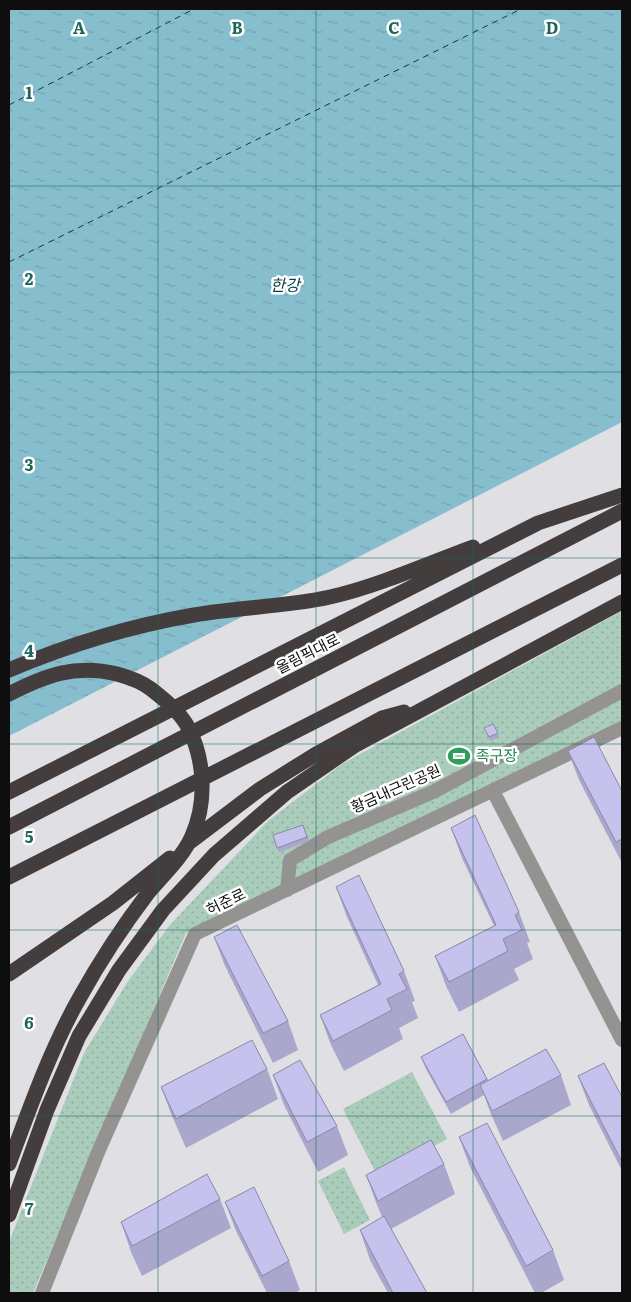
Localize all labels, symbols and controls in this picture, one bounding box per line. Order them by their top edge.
text: A [73,15,85,39]
text: B [231,15,243,39]
text: C [388,15,400,39]
text: D [546,15,558,39]
text: 1 [26,80,33,104]
text: 2 [25,266,34,290]
water label: 한강 [270,272,302,296]
text: 3 [25,452,34,476]
street label: 올림픽대로 [271,627,343,679]
text: 4 [24,638,34,662]
sports icon: 족구장 [446,743,472,769]
place label: 족구장 [476,743,518,766]
street label: 황금내근린공원 [347,757,444,818]
text: 5 [25,824,34,848]
street label: 허준로 [202,881,249,920]
text: 6 [24,1010,34,1034]
text: 7 [25,1196,34,1220]

